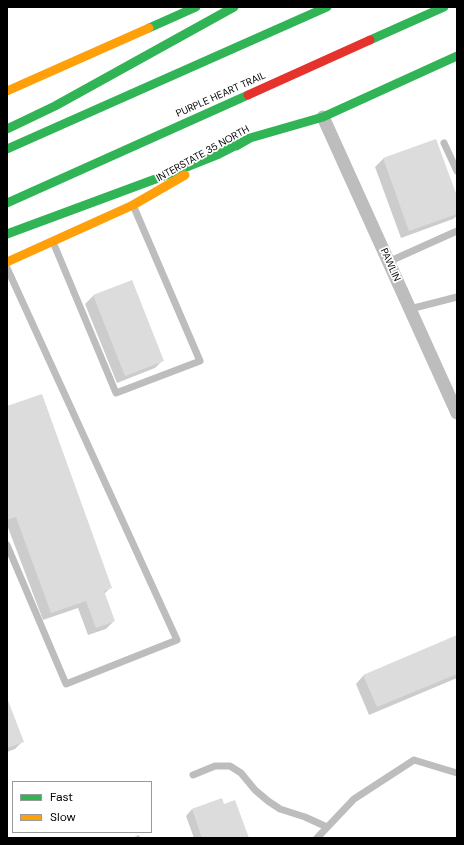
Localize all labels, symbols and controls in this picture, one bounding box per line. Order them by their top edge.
street label: PURPLE HEART TRAIL [174,70,268,120]
street label: INTERSTATE 35 NORTH [154,123,252,185]
street label: PAWLIN [377,247,403,283]
legend [12,781,152,833]
text: Fast [50,789,73,805]
text: Slow [50,809,76,825]

